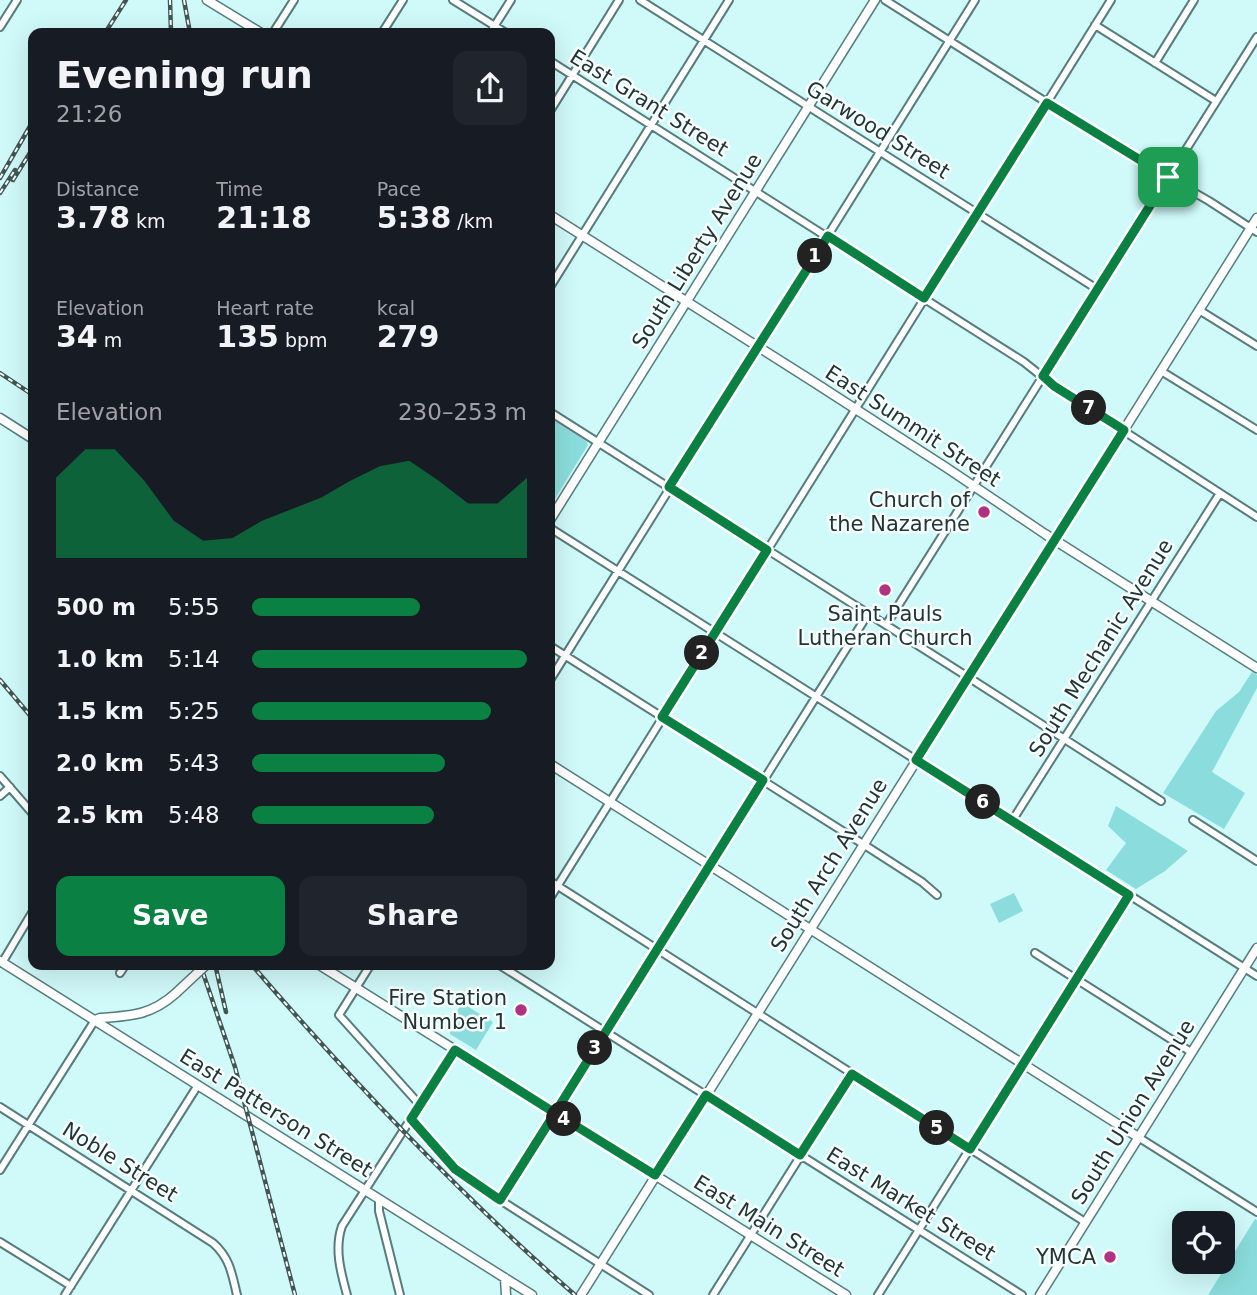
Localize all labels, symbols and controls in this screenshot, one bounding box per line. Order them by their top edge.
street label: East Grant Street [566,45,732,161]
button: share [453,51,527,125]
text: Evening run [56,53,313,97]
street label: Garwood Street [802,76,954,184]
text: 21:26 [56,101,122,127]
pin [1138,147,1198,207]
street label: South Liberty Avenue [627,149,767,353]
icon: arrive [1149,158,1187,196]
text: Distance [56,178,139,200]
text: Time [216,178,263,200]
text: Pace [377,178,421,200]
text: 3.78 [56,200,130,235]
text: 21:18 [216,200,312,235]
text: 5:38 [377,200,451,235]
text: km [130,210,166,232]
text: /km [451,210,493,232]
pin: 1 [798,238,832,274]
text: 1 [808,244,821,266]
text: Elevation [56,297,144,319]
text: Heart rate [216,297,314,319]
text: kcal [377,297,415,319]
text: 34 [56,319,98,354]
text: 135 [216,319,279,354]
text: 279 [377,319,439,354]
text: m [98,329,122,351]
text: bpm [279,329,328,351]
street label: East Summit Street [821,360,1005,492]
pin: 7 [1072,390,1106,426]
text: 7 [1082,396,1095,418]
text: Elevation [56,399,163,425]
text: 230–253 m [398,399,527,425]
place label: Church of the Nazarene [829,488,971,536]
marker: Church of the Nazarene [976,504,992,520]
street label: South Mechanic Avenue [1024,535,1178,761]
marker: Saint Pauls Lutheran Church [877,582,893,598]
text: 500 m [56,594,136,620]
text: 5:55 [168,594,220,620]
place label: Saint Pauls Lutheran Church [798,602,972,650]
pin: 2 [684,636,720,670]
text: 2 [695,641,708,663]
text: 1.0 km [56,646,144,672]
text: 5:14 [168,646,220,672]
text: 1.5 km [56,698,144,724]
text: 5:25 [168,698,220,724]
text: 2.0 km [56,750,144,776]
text: 5:43 [168,750,220,776]
street label: South Arch Avenue [766,774,892,956]
pin: 6 [965,784,1000,820]
text: 6 [976,790,989,812]
text: 2.5 km [56,802,144,828]
text: 5:48 [168,802,220,828]
button: Save [56,876,285,956]
button: Share [299,876,527,956]
place label: Fire Station Number 1 [388,986,507,1034]
marker: Fire Station Number 1 [513,1002,529,1018]
street label: South Union Avenue [1066,1015,1200,1209]
pin: 3 [578,1030,612,1066]
text: 3 [588,1036,601,1058]
street label: East Patterson Street [175,1044,377,1182]
pin: 4 [546,1102,582,1136]
text: 4 [557,1107,570,1129]
pin: 5 [920,1110,954,1146]
text: 5 [930,1116,943,1138]
street label: Noble Street [58,1117,182,1207]
street label: East Market Street [822,1142,1000,1266]
street label: East Main Street [689,1170,849,1282]
map controls [1172,1211,1235,1274]
button: locate [1172,1211,1235,1274]
place label: YMCA [1035,1245,1097,1269]
marker: YMCA [1102,1249,1118,1265]

